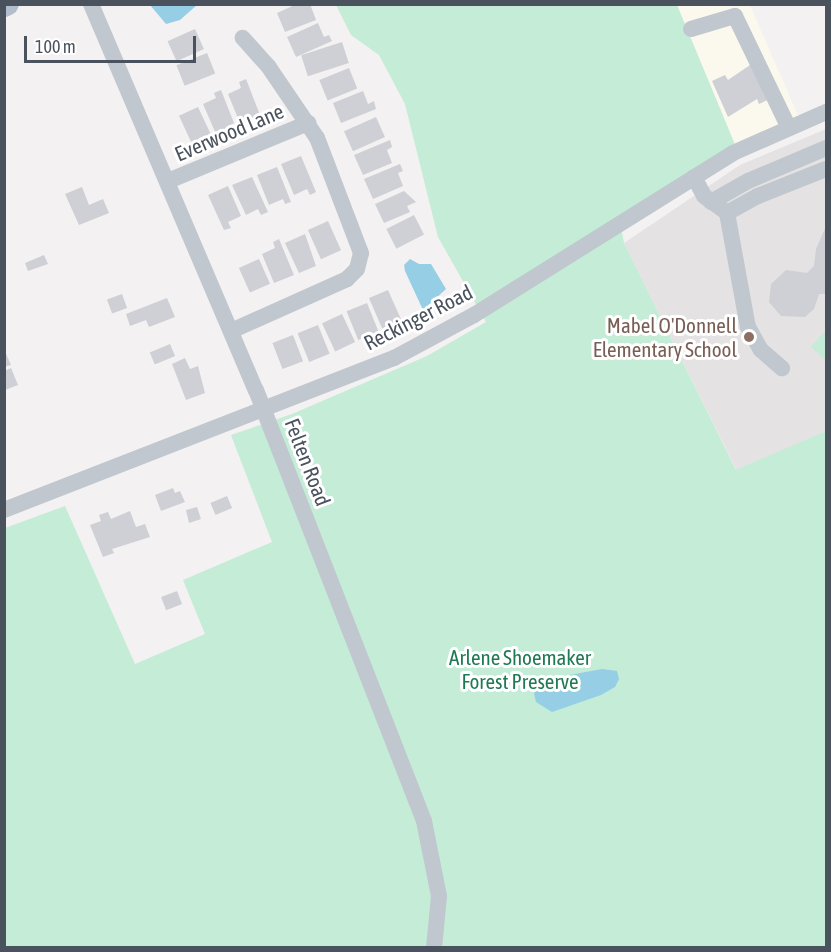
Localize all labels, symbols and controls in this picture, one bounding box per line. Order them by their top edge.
scale bar [27,24,200,62]
text: 100 m [35,36,76,57]
street label: Everwood Lane [171,98,287,166]
street label: Reckinger Road [359,279,477,355]
place label: Mabel O'Donnell Elementary School [593,312,737,362]
marker: Mabel O'Donnell Elementary School [742,330,756,344]
street label: Felten Road [280,415,336,509]
park label: Arlene Shoemaker Forest Preserve [449,644,591,694]

